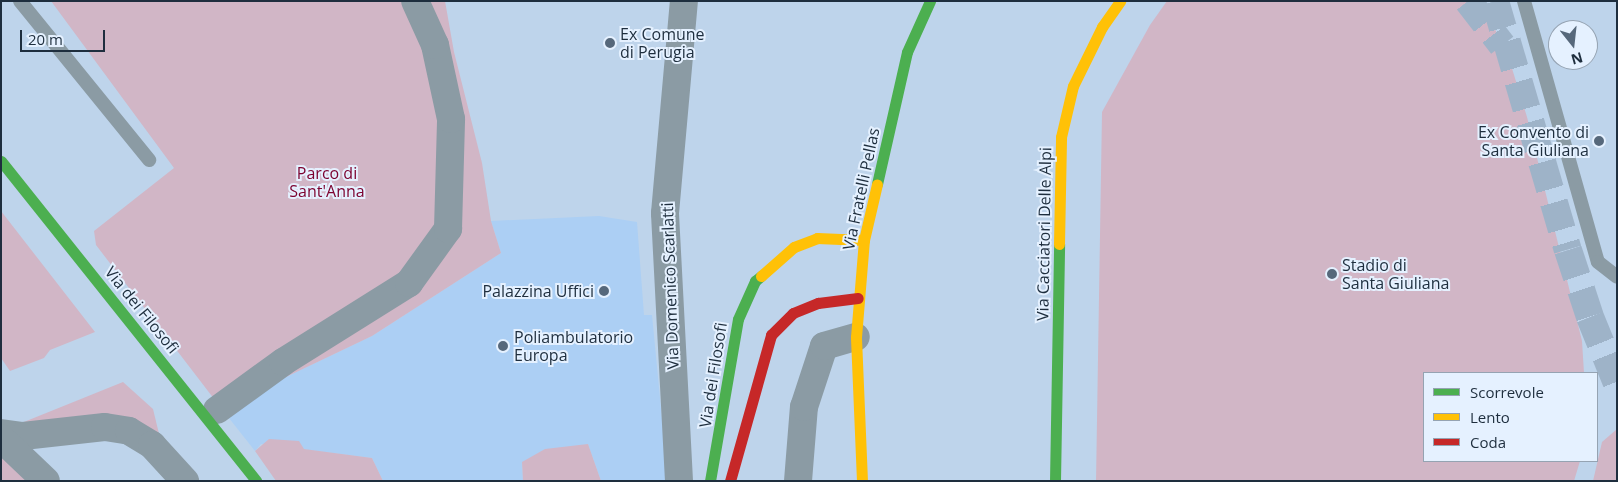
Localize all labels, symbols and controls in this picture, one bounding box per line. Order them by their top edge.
scale bar [22,20,108,52]
north arrow [1548,20,1598,70]
place label: Ex Comune di Perugia [620,24,705,62]
text: 20 m [28,29,63,49]
marker: Ex Comune di Perugia [604,37,616,49]
text: N [1569,48,1585,70]
place label: Ex Convento di Santa Giuliana [1478,122,1589,160]
street label: Via Fratelli Pellas [839,126,883,252]
marker: Ex Convento di Santa Giuliana [1593,135,1605,147]
street label: Via Cacciatori Delle Alpi [1033,147,1055,321]
park label: Parco di Sant'Anna [289,163,365,201]
street label: Via Domenico Scarlatti [657,202,683,370]
place label: Stadio di Santa Giuliana [1342,255,1449,293]
street label: Via dei Filosofi [101,263,183,357]
marker: Stadio di Santa Giuliana [1326,268,1338,280]
place label: Palazzina Uffici [482,281,594,301]
marker: Palazzina Uffici [598,285,610,297]
street label: Via dei Filosofi [695,321,731,429]
place label: Poliambulatorio Europa [514,327,633,365]
marker: Poliambulatorio Europa [496,339,510,353]
legend [1423,372,1598,462]
text: Scorrevole [1470,382,1544,402]
text: Lento [1470,407,1510,427]
text: Coda [1470,432,1506,452]

